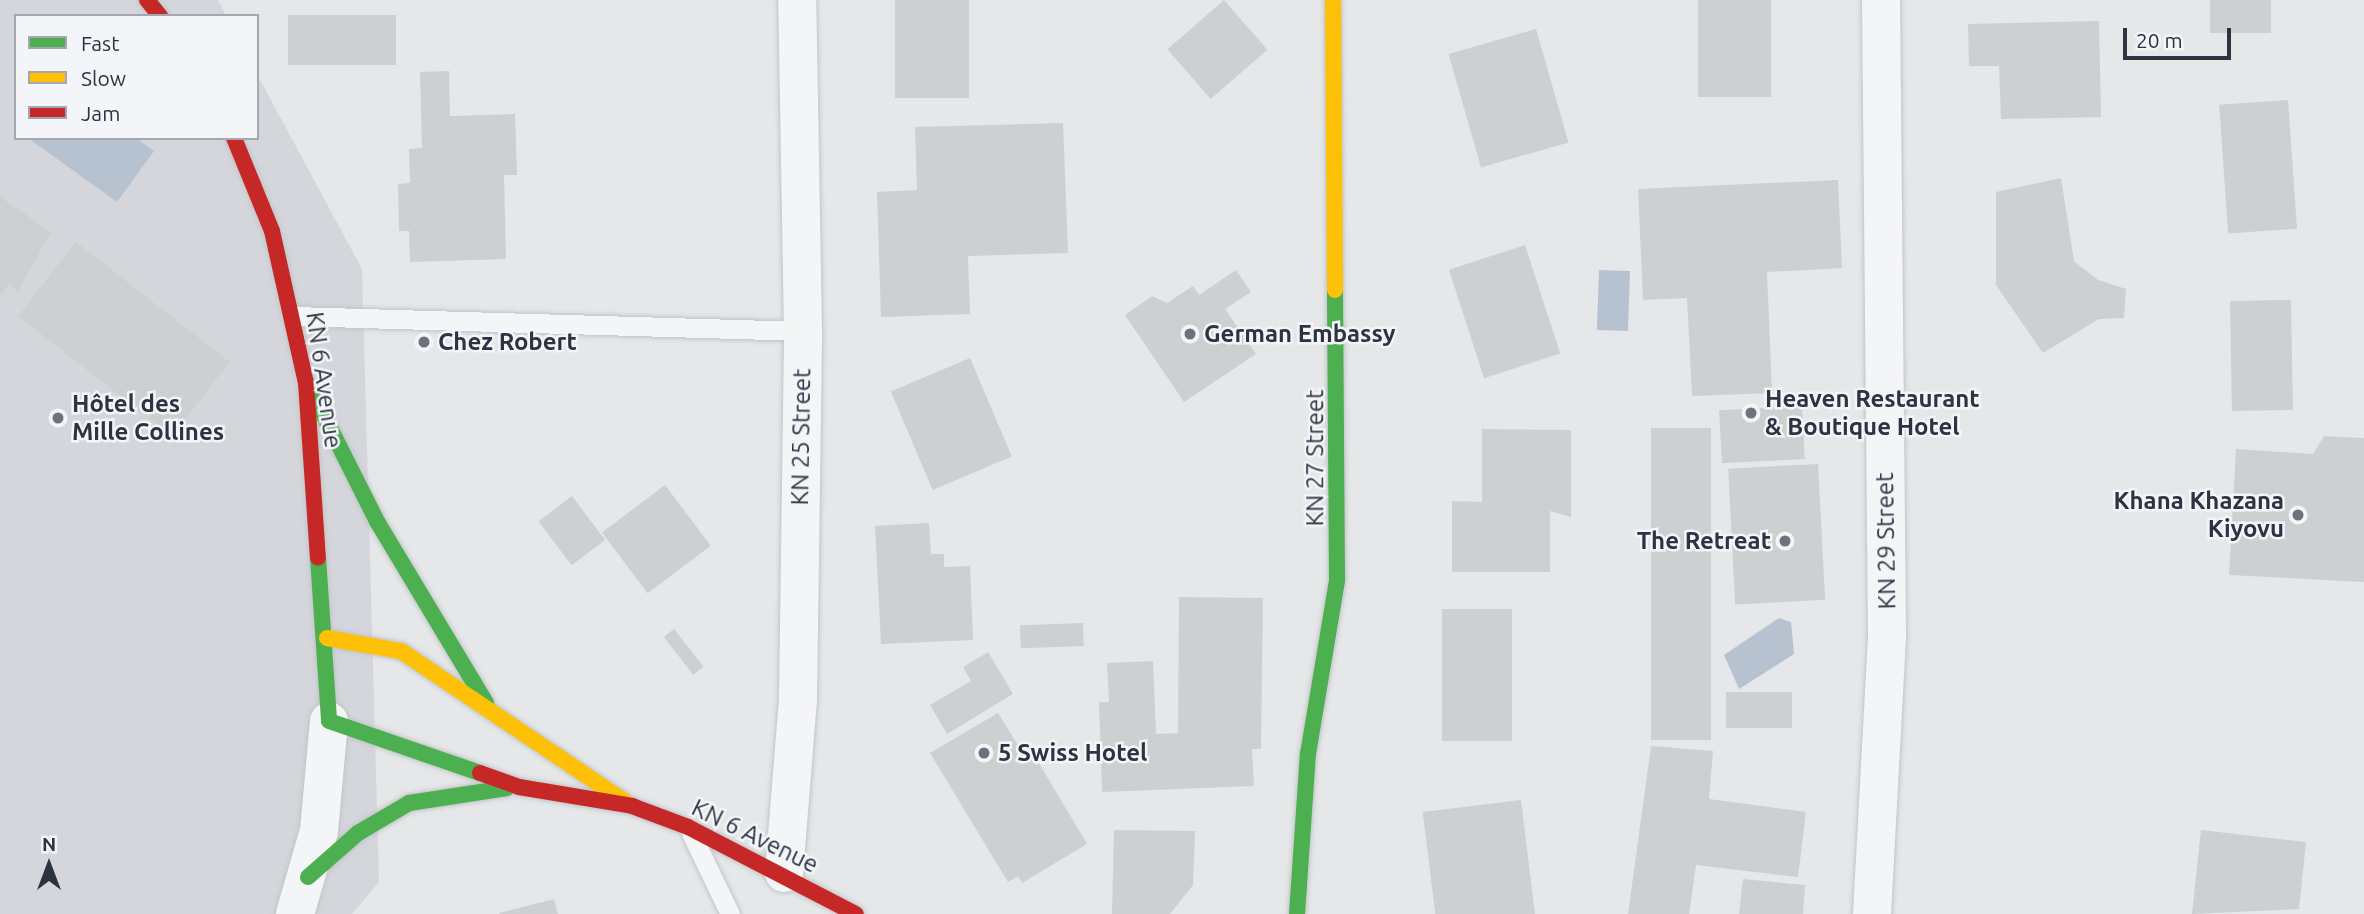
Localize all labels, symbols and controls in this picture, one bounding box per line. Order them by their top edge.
legend [14,14,259,140]
scale bar [2126,14,2234,58]
text: 20 m [2136,28,2183,52]
text: Fast [81,31,119,55]
text: Slow [81,66,126,90]
text: Jam [81,101,120,125]
street label: KN 6 Avenue [300,310,348,450]
place label: German Embassy [1204,320,1396,348]
marker: German Embassy [1182,326,1198,342]
place label: Chez Robert [438,328,577,356]
marker: Chez Robert [416,334,432,350]
street label: KN 25 Street [785,368,817,506]
place label: Heaven Restaurant & Boutique Hotel [1765,385,1980,441]
place label: Hôtel des Mille Collines [72,390,224,446]
street label: KN 27 Street [1301,390,1329,526]
marker: Heaven Restaurant & Boutique Hotel [1743,405,1759,421]
marker: Hôtel des Mille Collines [50,410,66,426]
street label: KN 29 Street [1870,472,1902,610]
place label: Khana Khazana Kiyovu [2114,487,2284,543]
marker: Khana Khazana Kiyovu [2290,507,2306,523]
place label: The Retreat [1637,527,1771,555]
marker: The Retreat [1777,533,1793,549]
place label: 5 Swiss Hotel [998,739,1147,767]
marker: 5 Swiss Hotel [976,745,992,761]
street label: KN 6 Avenue [687,793,823,879]
north arrow [14,830,84,900]
text: N [42,833,56,855]

